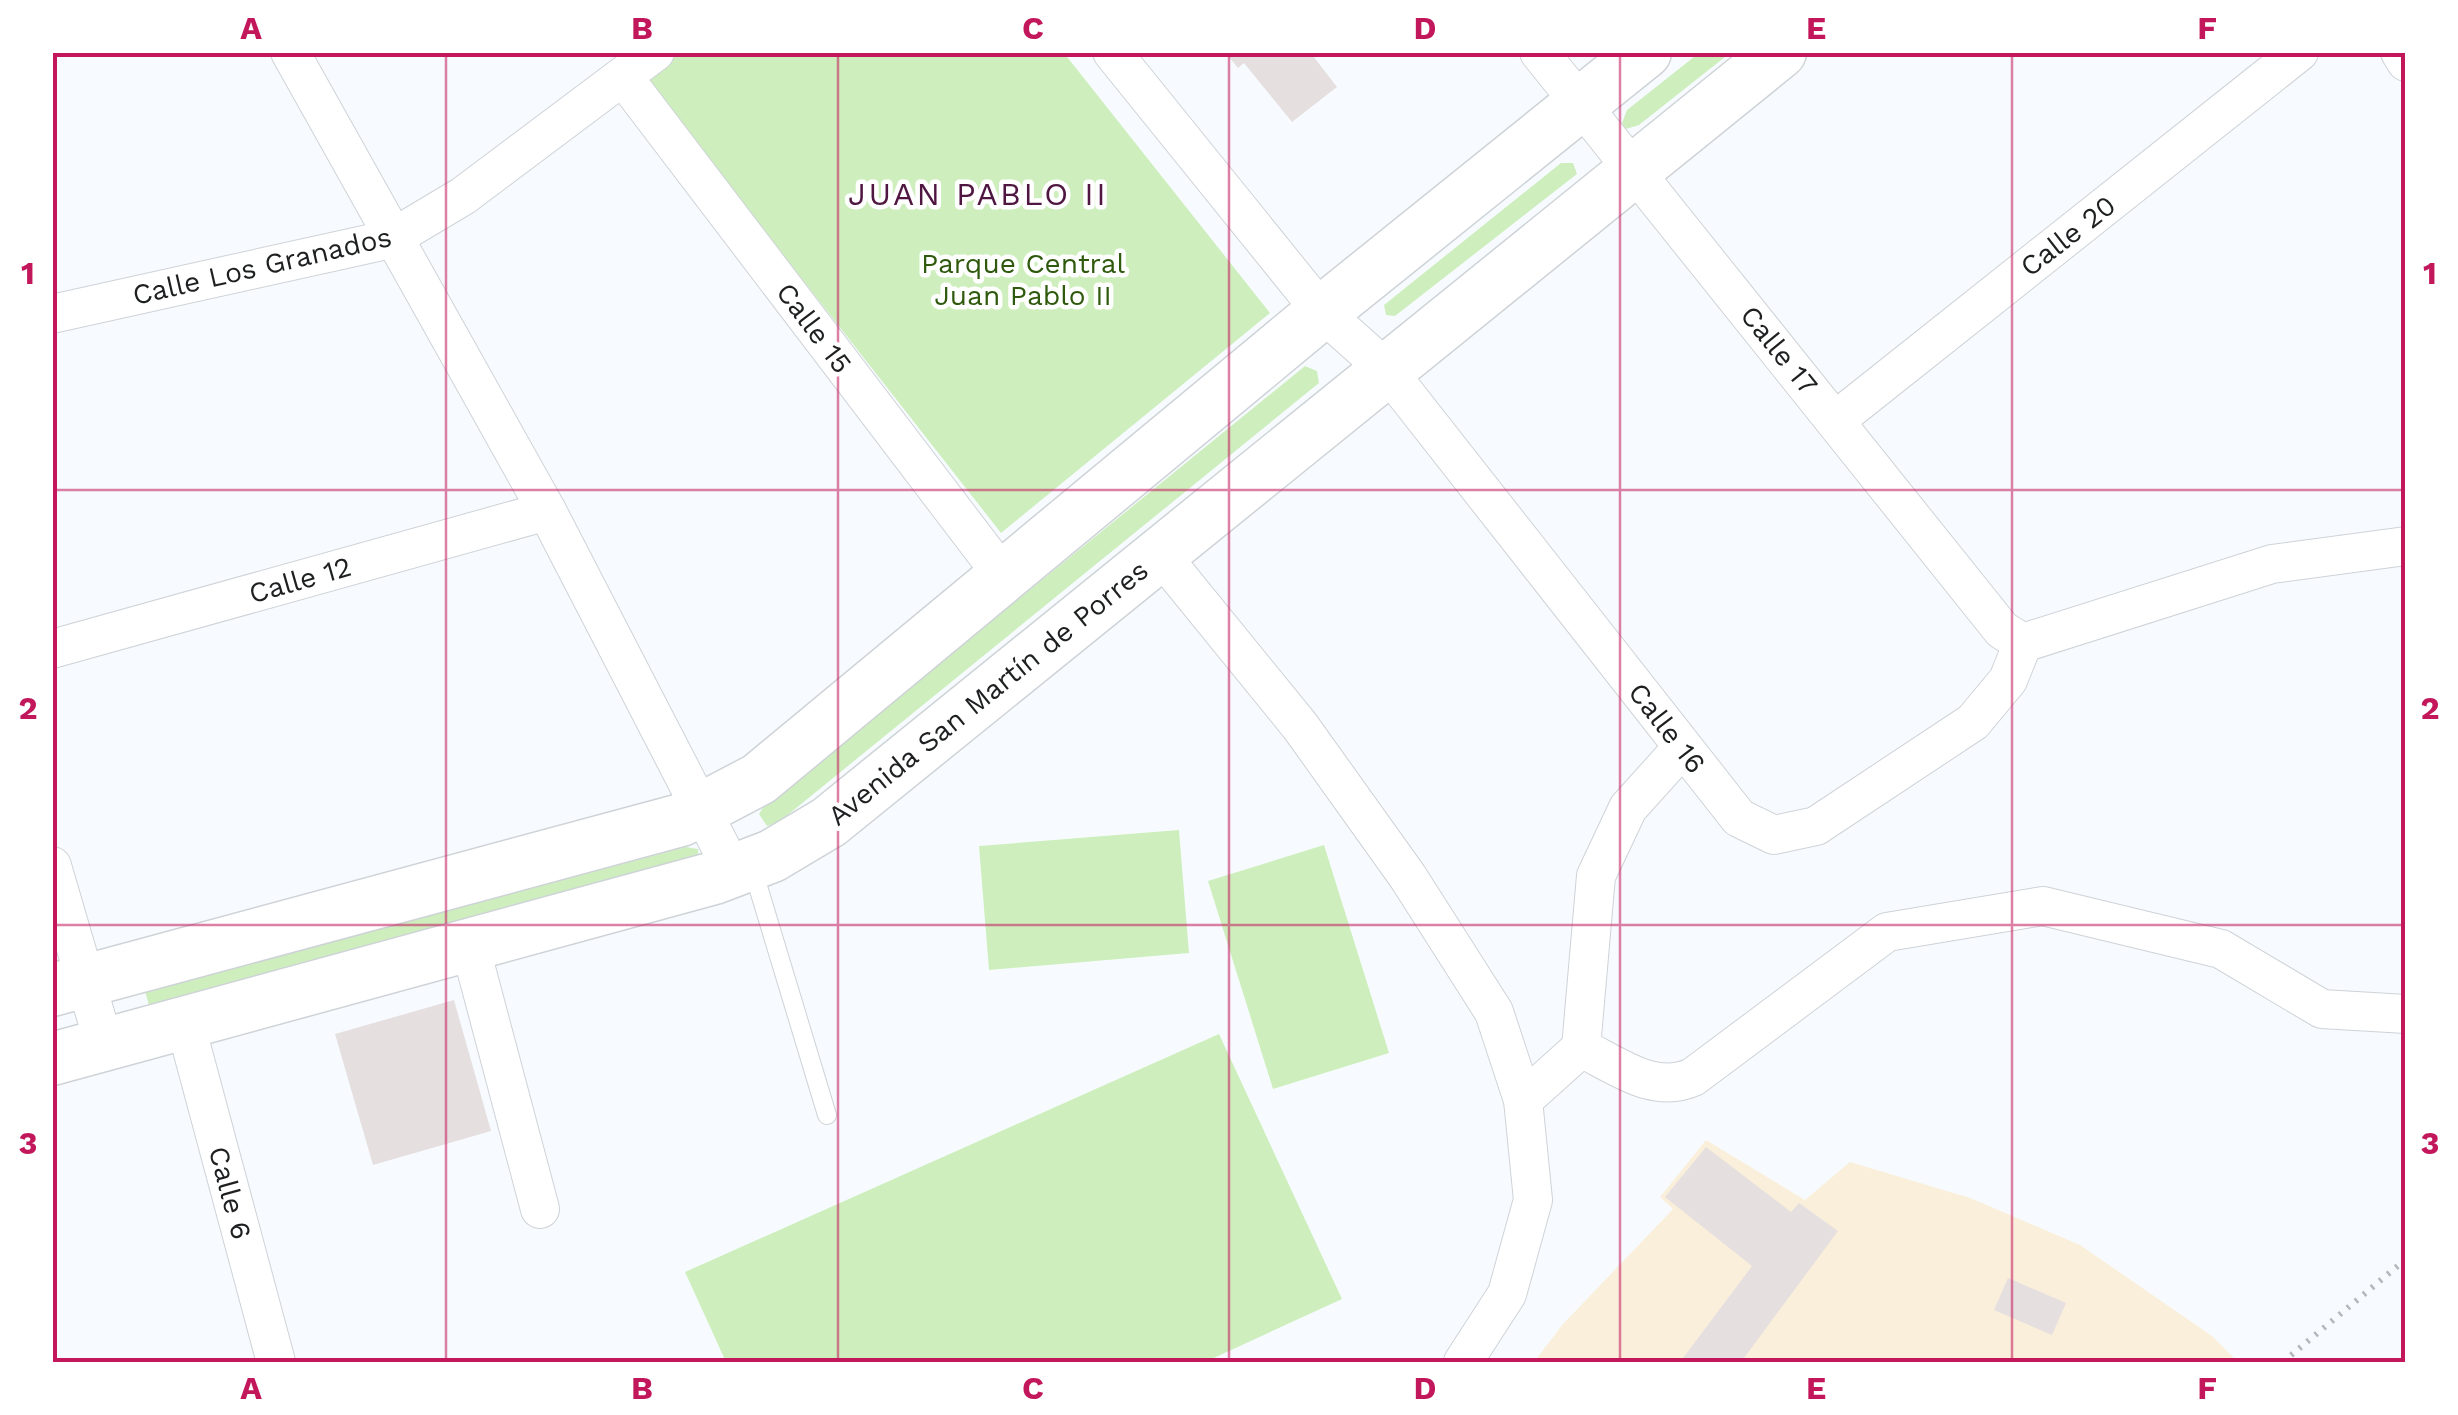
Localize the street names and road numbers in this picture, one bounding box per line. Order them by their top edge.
street label: Calle 20 [2014,189,2122,283]
street label: Calle Los Granados [129,220,395,312]
street label: Calle 15 [769,276,859,380]
street label: Calle 17 [1733,299,1825,401]
street label: Calle 12 [245,550,355,610]
street label: Avenida San Martín de Porres [821,554,1155,832]
street label: Calle 16 [1622,676,1712,780]
street label: Calle 6 [202,1143,258,1243]

